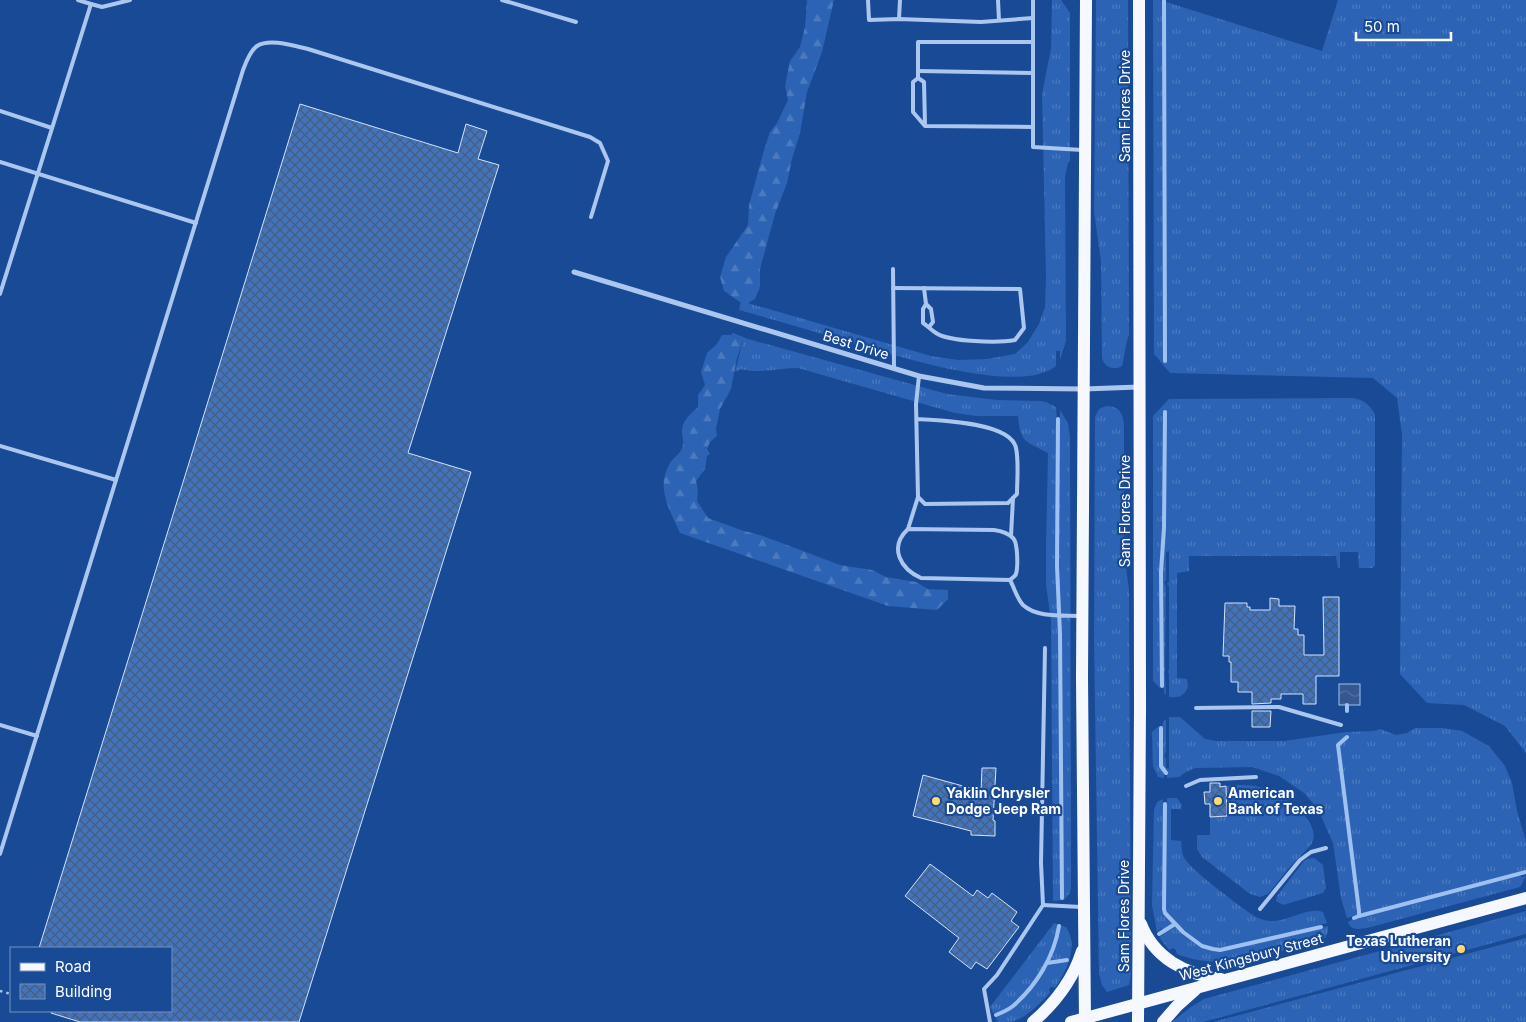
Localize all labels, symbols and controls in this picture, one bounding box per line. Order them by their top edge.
scale bar [1356,10,1451,42]
text: 50 m [1364,17,1400,36]
street label: Sam Flores Drive [1116,50,1133,162]
street label: Best Drive [821,326,891,363]
street label: Sam Flores Drive [1116,455,1133,567]
place label: Yaklin Chrysler Dodge Jeep Ram [946,784,1061,817]
place label: American Bank of Texas [1228,784,1324,817]
marker: Yaklin Chrysler Dodge Jeep Ram [930,795,942,807]
marker: American Bank of Texas [1212,795,1224,807]
street label: Sam Flores Drive [1115,860,1132,972]
street label: West Kingsbury Street [1177,929,1325,984]
place label: Texas Lutheran University [1346,932,1452,965]
marker: Texas Lutheran University [1455,943,1467,955]
legend [10,947,172,1012]
text: Road [55,957,91,976]
text: Building [55,982,112,1001]

